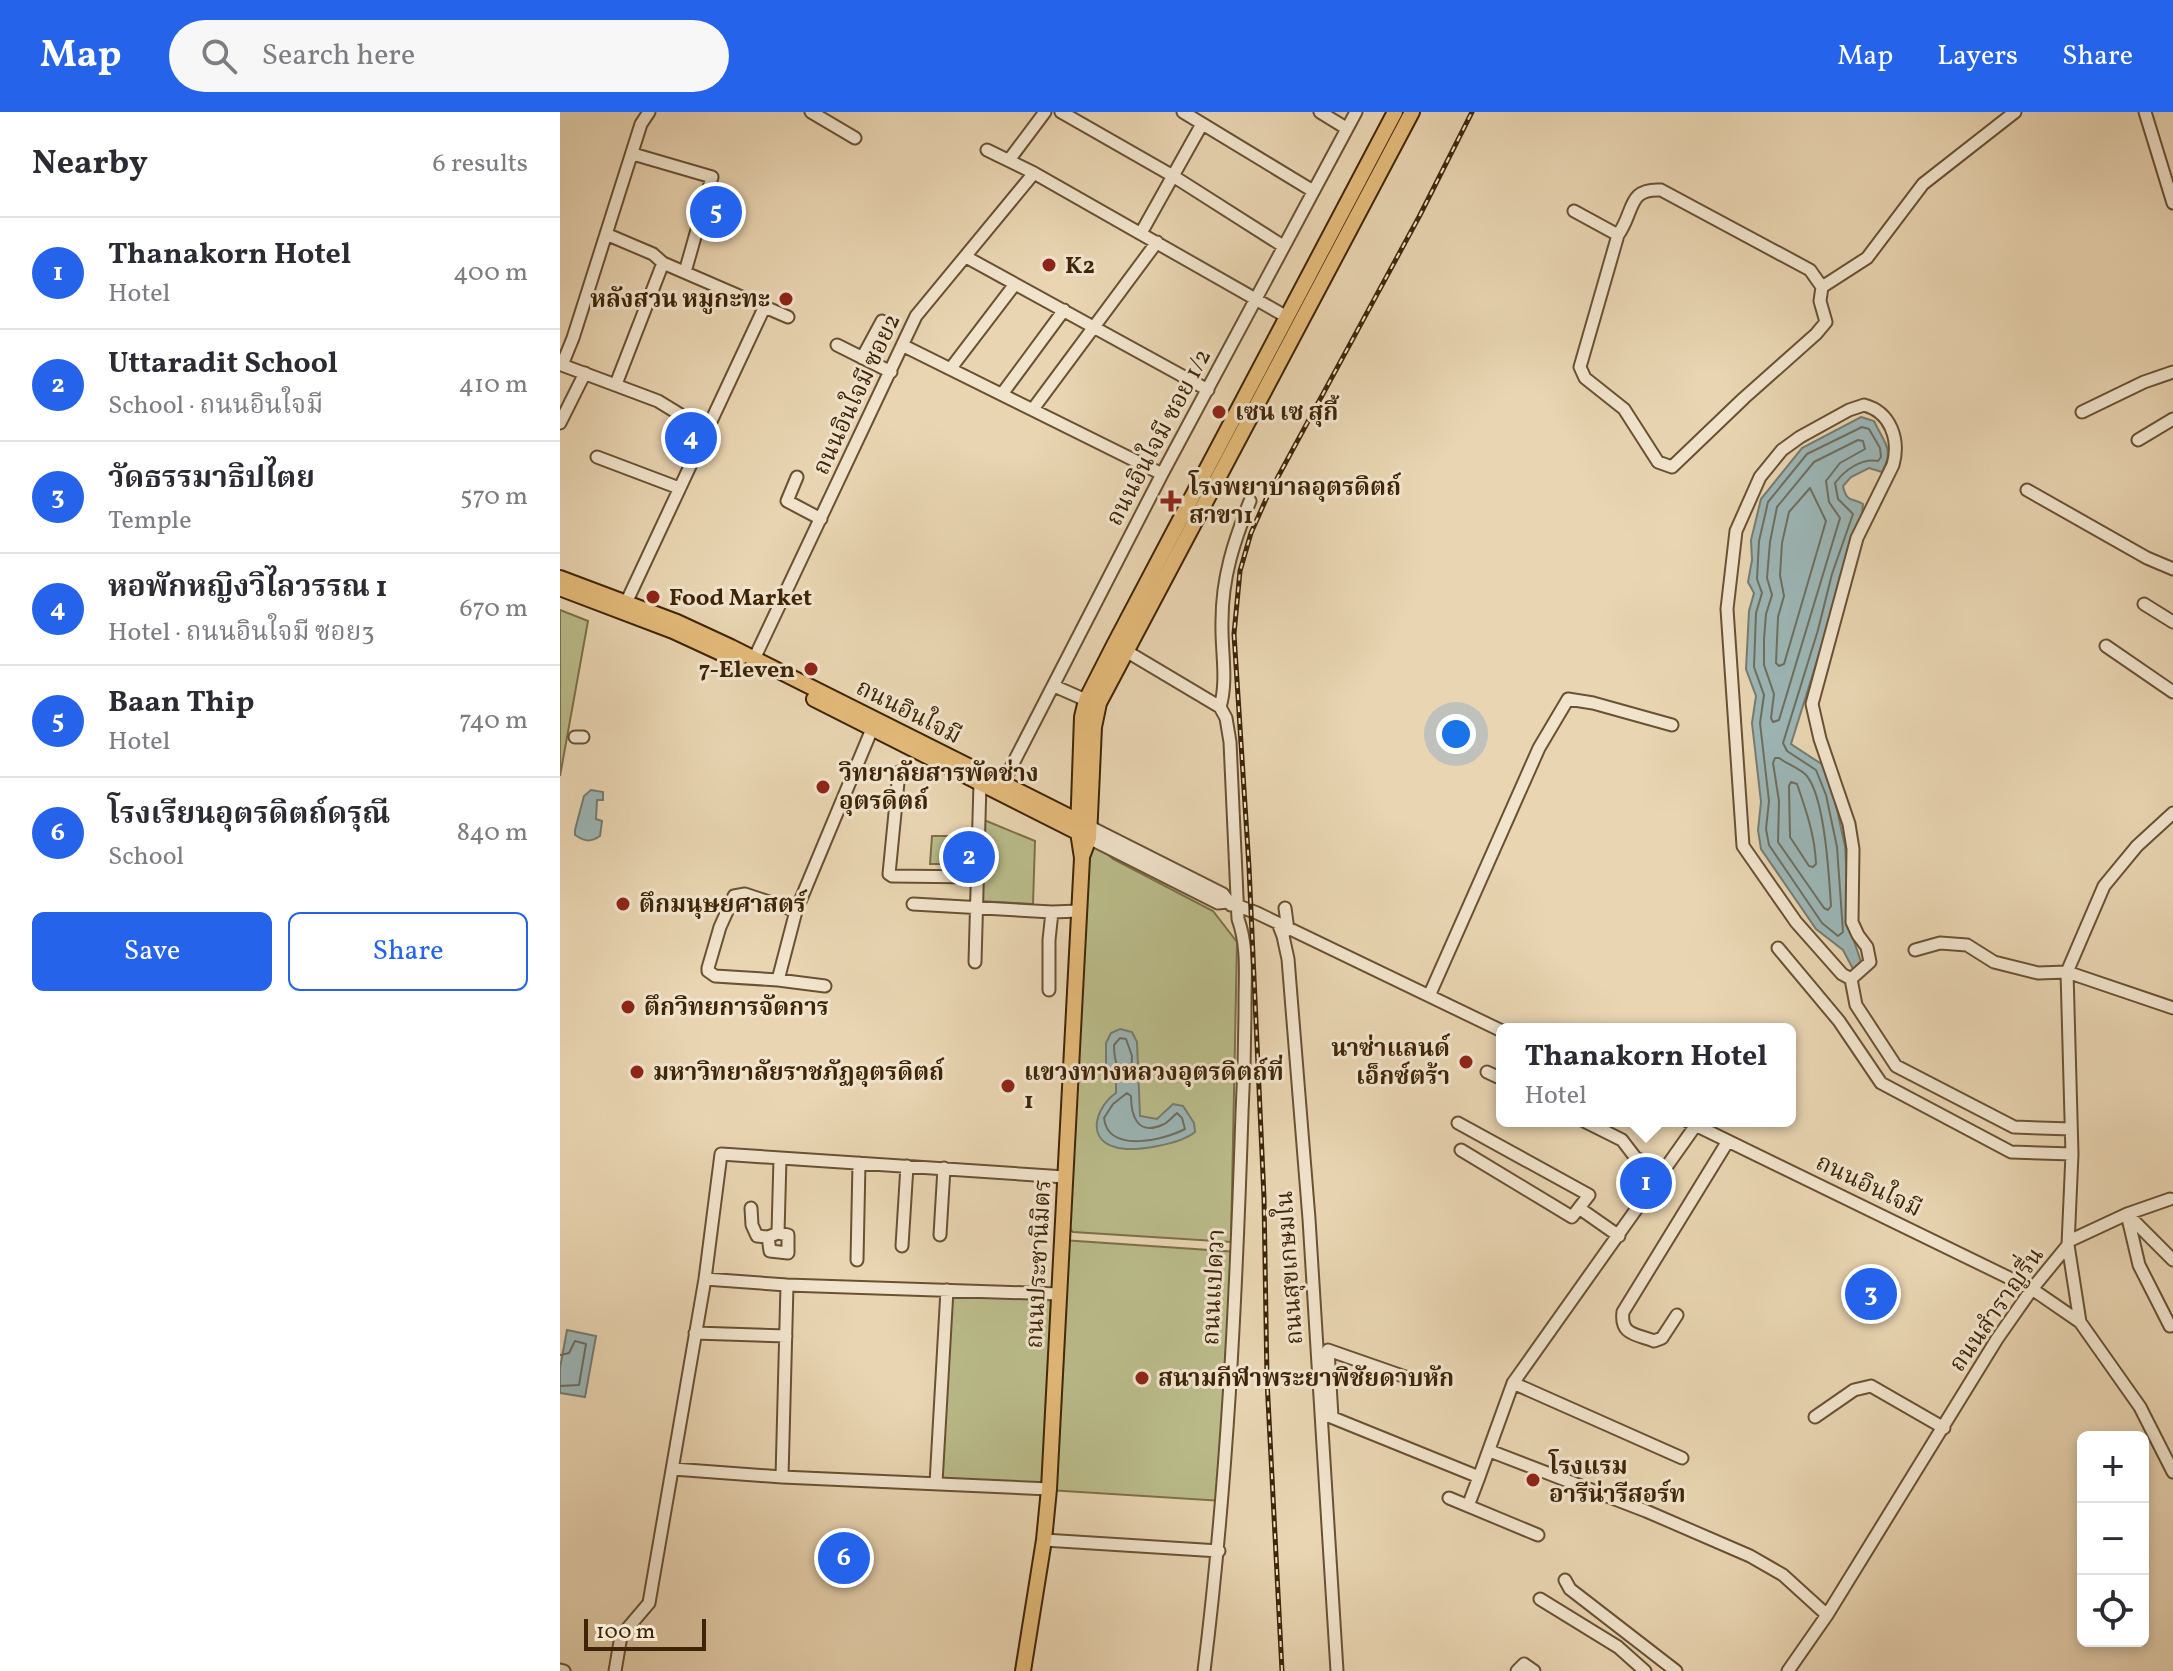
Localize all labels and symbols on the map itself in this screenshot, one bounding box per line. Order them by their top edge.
pin: 5 [690,182,742,242]
place label: K2 [1065,250,1095,284]
marker: K2 [1040,256,1058,274]
place label: หลังสวน หมูกะทะ [590,284,770,318]
marker: หลังสวน หมูกะทะ [777,290,795,308]
street label: ถนนอินใจมี ซอย2 [803,307,910,481]
street label: ถนนอินใจมี ซอย 1/2 [1096,342,1221,533]
place label: เซน เซ สุกี้ [1235,394,1339,431]
marker: เซน เซ สุกี้ [1210,403,1228,421]
pin: 4 [665,408,717,468]
place label: โรงพยาบาลอุตรดิตถ์ สาขา1 [1188,470,1402,534]
marker: โรงพยาบาลอุตรดิตถ์ สาขา1 [1160,490,1182,512]
place label: Food Market [669,582,812,616]
marker: Food Market [644,588,662,606]
place label: 7-Eleven [699,654,795,688]
marker: 7-Eleven [802,660,820,678]
street label: ถนนอินใจมี [850,669,968,754]
your location [1436,714,1476,754]
place label: วิทยาลัยสารพัดช่าง อุตรดิตถ์ [839,758,1039,820]
marker: วิทยาลัยสารพัดช่าง อุตรดิตถ์ [814,778,832,796]
pin: 2 [943,827,995,887]
place label: ตึกมนุษยศาสตร์ [639,889,808,923]
marker: ตึกมนุษยศาสตร์ [614,895,632,913]
place label: ตึกวิทยการจัดการ [644,992,829,1026]
marker: ตึกวิทยการจัดการ [619,998,637,1016]
place label: นาซ่าแลนด์ เอ็กซ์ตร้า [1331,1033,1451,1095]
marker: นาซ่าแลนด์ เอ็กซ์ตร้า [1457,1053,1475,1071]
place label: แขวงทางหลวงอุตรดิตถ์ที่ 1 [1024,1054,1284,1119]
place label: มหาวิทยาลัยราชภัฏอุตรดิตถ์ [653,1057,945,1091]
marker: มหาวิทยาลัยราชภัฏอุตรดิตถ์ [628,1063,646,1081]
marker: แขวงทางหลวงอุตรดิตถ์ที่ 1 [999,1077,1017,1095]
street label: ถนนอินใจมี [1809,1144,1928,1227]
pin: 1 [1620,1153,1672,1213]
street label: ถนนประชานิมิตร [1019,1179,1061,1350]
street label: ถนนสุขเกษมใน [1266,1190,1313,1346]
street label: ถนนแปดวา [1195,1228,1235,1346]
street label: ถนนสำราญรื่น [1940,1239,2053,1379]
pin: 3 [1845,1264,1897,1324]
place label: สนามกีฬาพระยาพิชัยดาบหัก [1158,1363,1454,1397]
marker: สนามกีฬาพระยาพิชัยดาบหัก [1133,1369,1151,1387]
place label: โรงแรม อารีน่ารีสอร์ท [1548,1449,1686,1513]
marker: โรงแรม อารีน่ารีสอร์ท [1524,1471,1542,1489]
pin: 6 [818,1528,870,1588]
scale bar [584,1615,706,1651]

